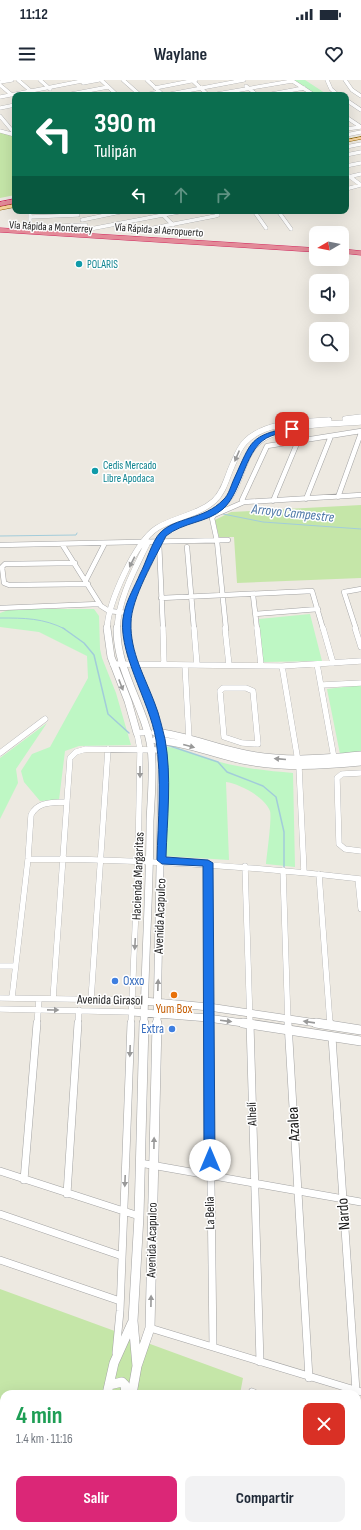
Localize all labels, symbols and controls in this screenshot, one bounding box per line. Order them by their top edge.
text: 11:12 [20,5,48,24]
icon: menu [16,43,38,65]
icon: heart [323,43,345,65]
text: Waylane [154,44,207,65]
text: 390 m [94,107,156,140]
icon: left [28,108,80,160]
text: Tulipán [94,141,137,162]
icon: left [128,184,150,206]
icon: ahead [170,184,192,206]
icon: right [212,184,234,206]
street label: Vía Rápida a Monterrey [9,218,94,236]
street label: Vía Rápida al Aeropuerto [114,220,204,240]
north arrow [309,226,349,266]
map controls [309,226,349,362]
place label: POLARIS [87,258,118,271]
marker: POLARIS [74,259,84,269]
button: sound [309,274,349,314]
button: search [309,322,349,362]
pin [275,412,309,446]
icon: arrive [281,418,303,440]
one-way arrow [233,450,239,462]
place label: Cedis Mercado Libre Apodaca [103,459,157,485]
marker: Cedis Mercado Libre Apodaca [90,466,100,476]
water label: Arroyo Campestre [250,500,336,526]
one-way arrow [129,557,135,568]
one-way arrow [119,679,125,691]
one-way arrow [182,743,195,749]
one-way arrow [274,756,286,763]
one-way arrow [137,766,143,779]
street label: Hacienda Margaritas [128,831,148,920]
street label: Avenida Acapulco [151,878,169,955]
one-way arrow [132,938,139,950]
place label: Oxxo [123,973,144,989]
marker: Oxxo [110,976,120,986]
one-way arrow [155,978,161,991]
marker: Yum Box [169,990,179,1000]
street label: Avenida Girasol [76,991,143,1009]
place label: Yum Box [156,1001,192,1017]
one-way arrow [47,1007,60,1013]
one-way arrow [220,1017,232,1024]
one-way arrow [303,1019,315,1025]
place label: Extra [141,1021,164,1037]
marker: Extra [167,1024,177,1034]
one-way arrow [127,1045,133,1058]
street label: Alhelí [244,1101,260,1127]
street label: Azalea [284,1106,304,1143]
one-way arrow [151,1136,157,1149]
position arrow [189,1139,231,1181]
one-way arrow [122,1175,128,1188]
street label: La Belia [202,1196,218,1230]
street label: Nardo [333,1197,355,1231]
street label: Avenida Acapulco [143,1202,161,1279]
one-way arrow [148,1294,154,1307]
text: 4 min [16,1401,62,1430]
button: close [303,1403,345,1445]
text: 1.4 km · 11:16 [16,1431,73,1447]
button: Salir [16,1476,177,1522]
button: Compartir [185,1476,345,1522]

